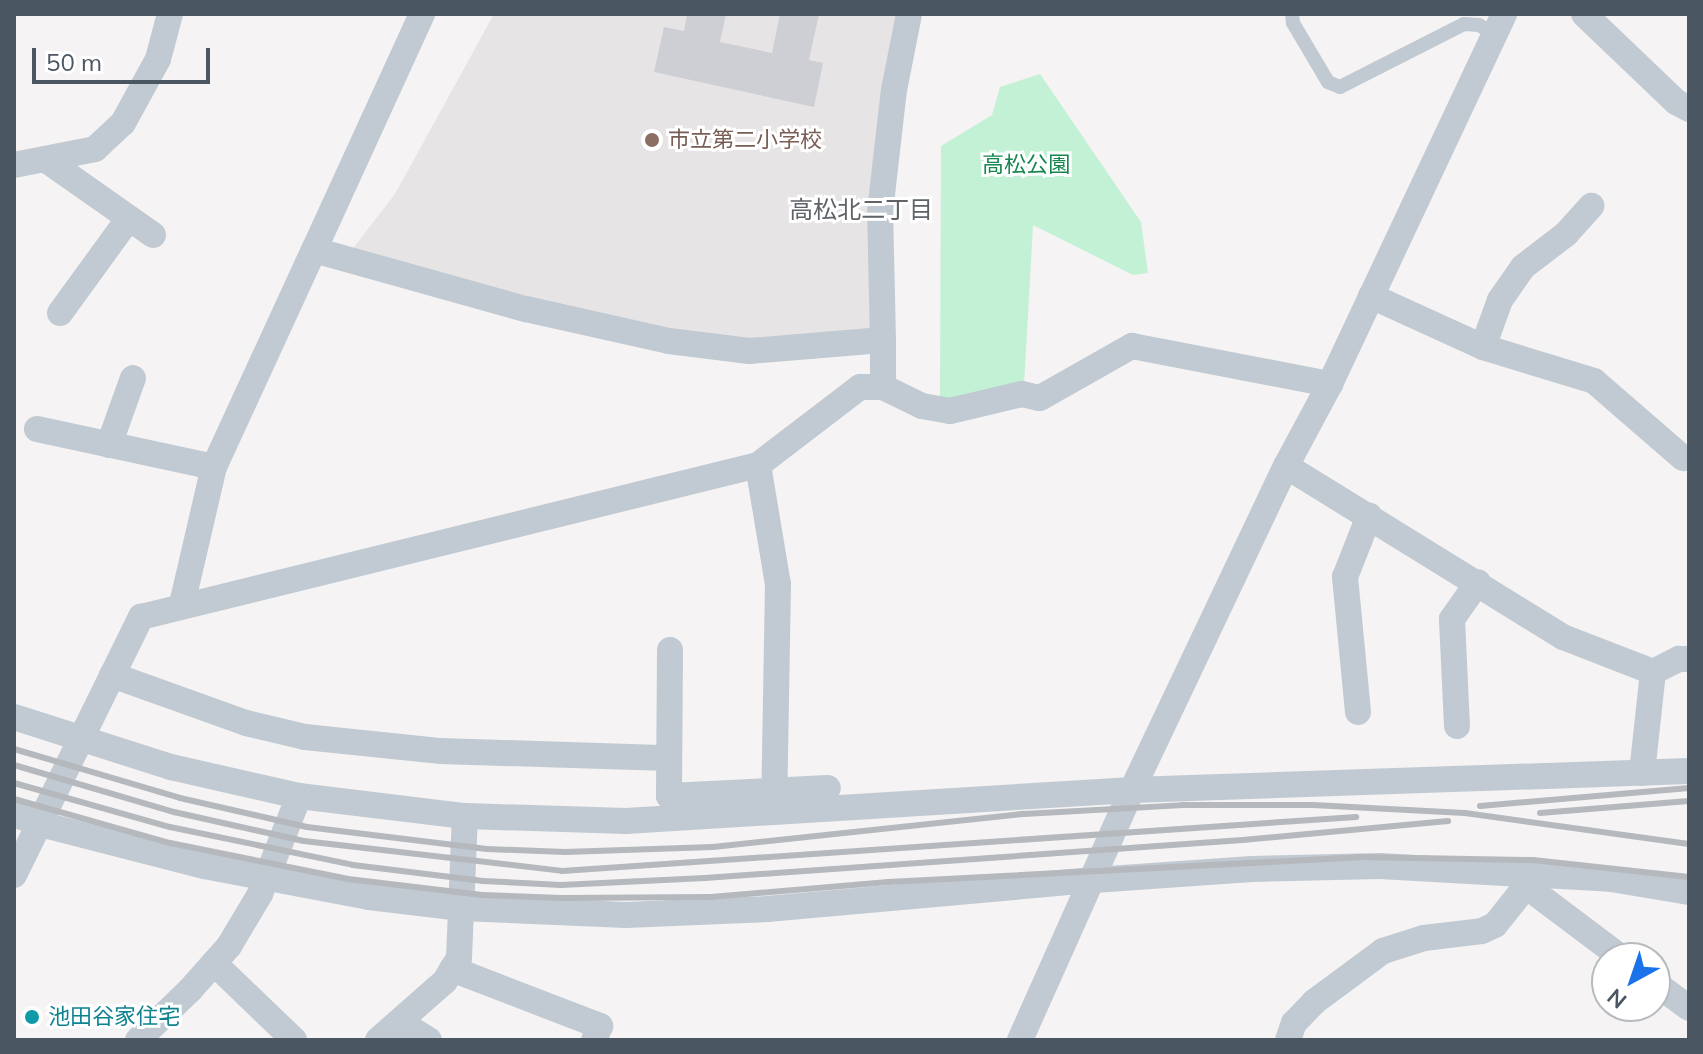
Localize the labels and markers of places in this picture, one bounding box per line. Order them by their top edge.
place label: 市立第二小学校 [668,127,822,153]
marker: 市立第二小学校 [643,131,661,149]
place label: 池田谷家住宅 [48,1004,180,1030]
marker: 池田谷家住宅 [23,1008,41,1026]

